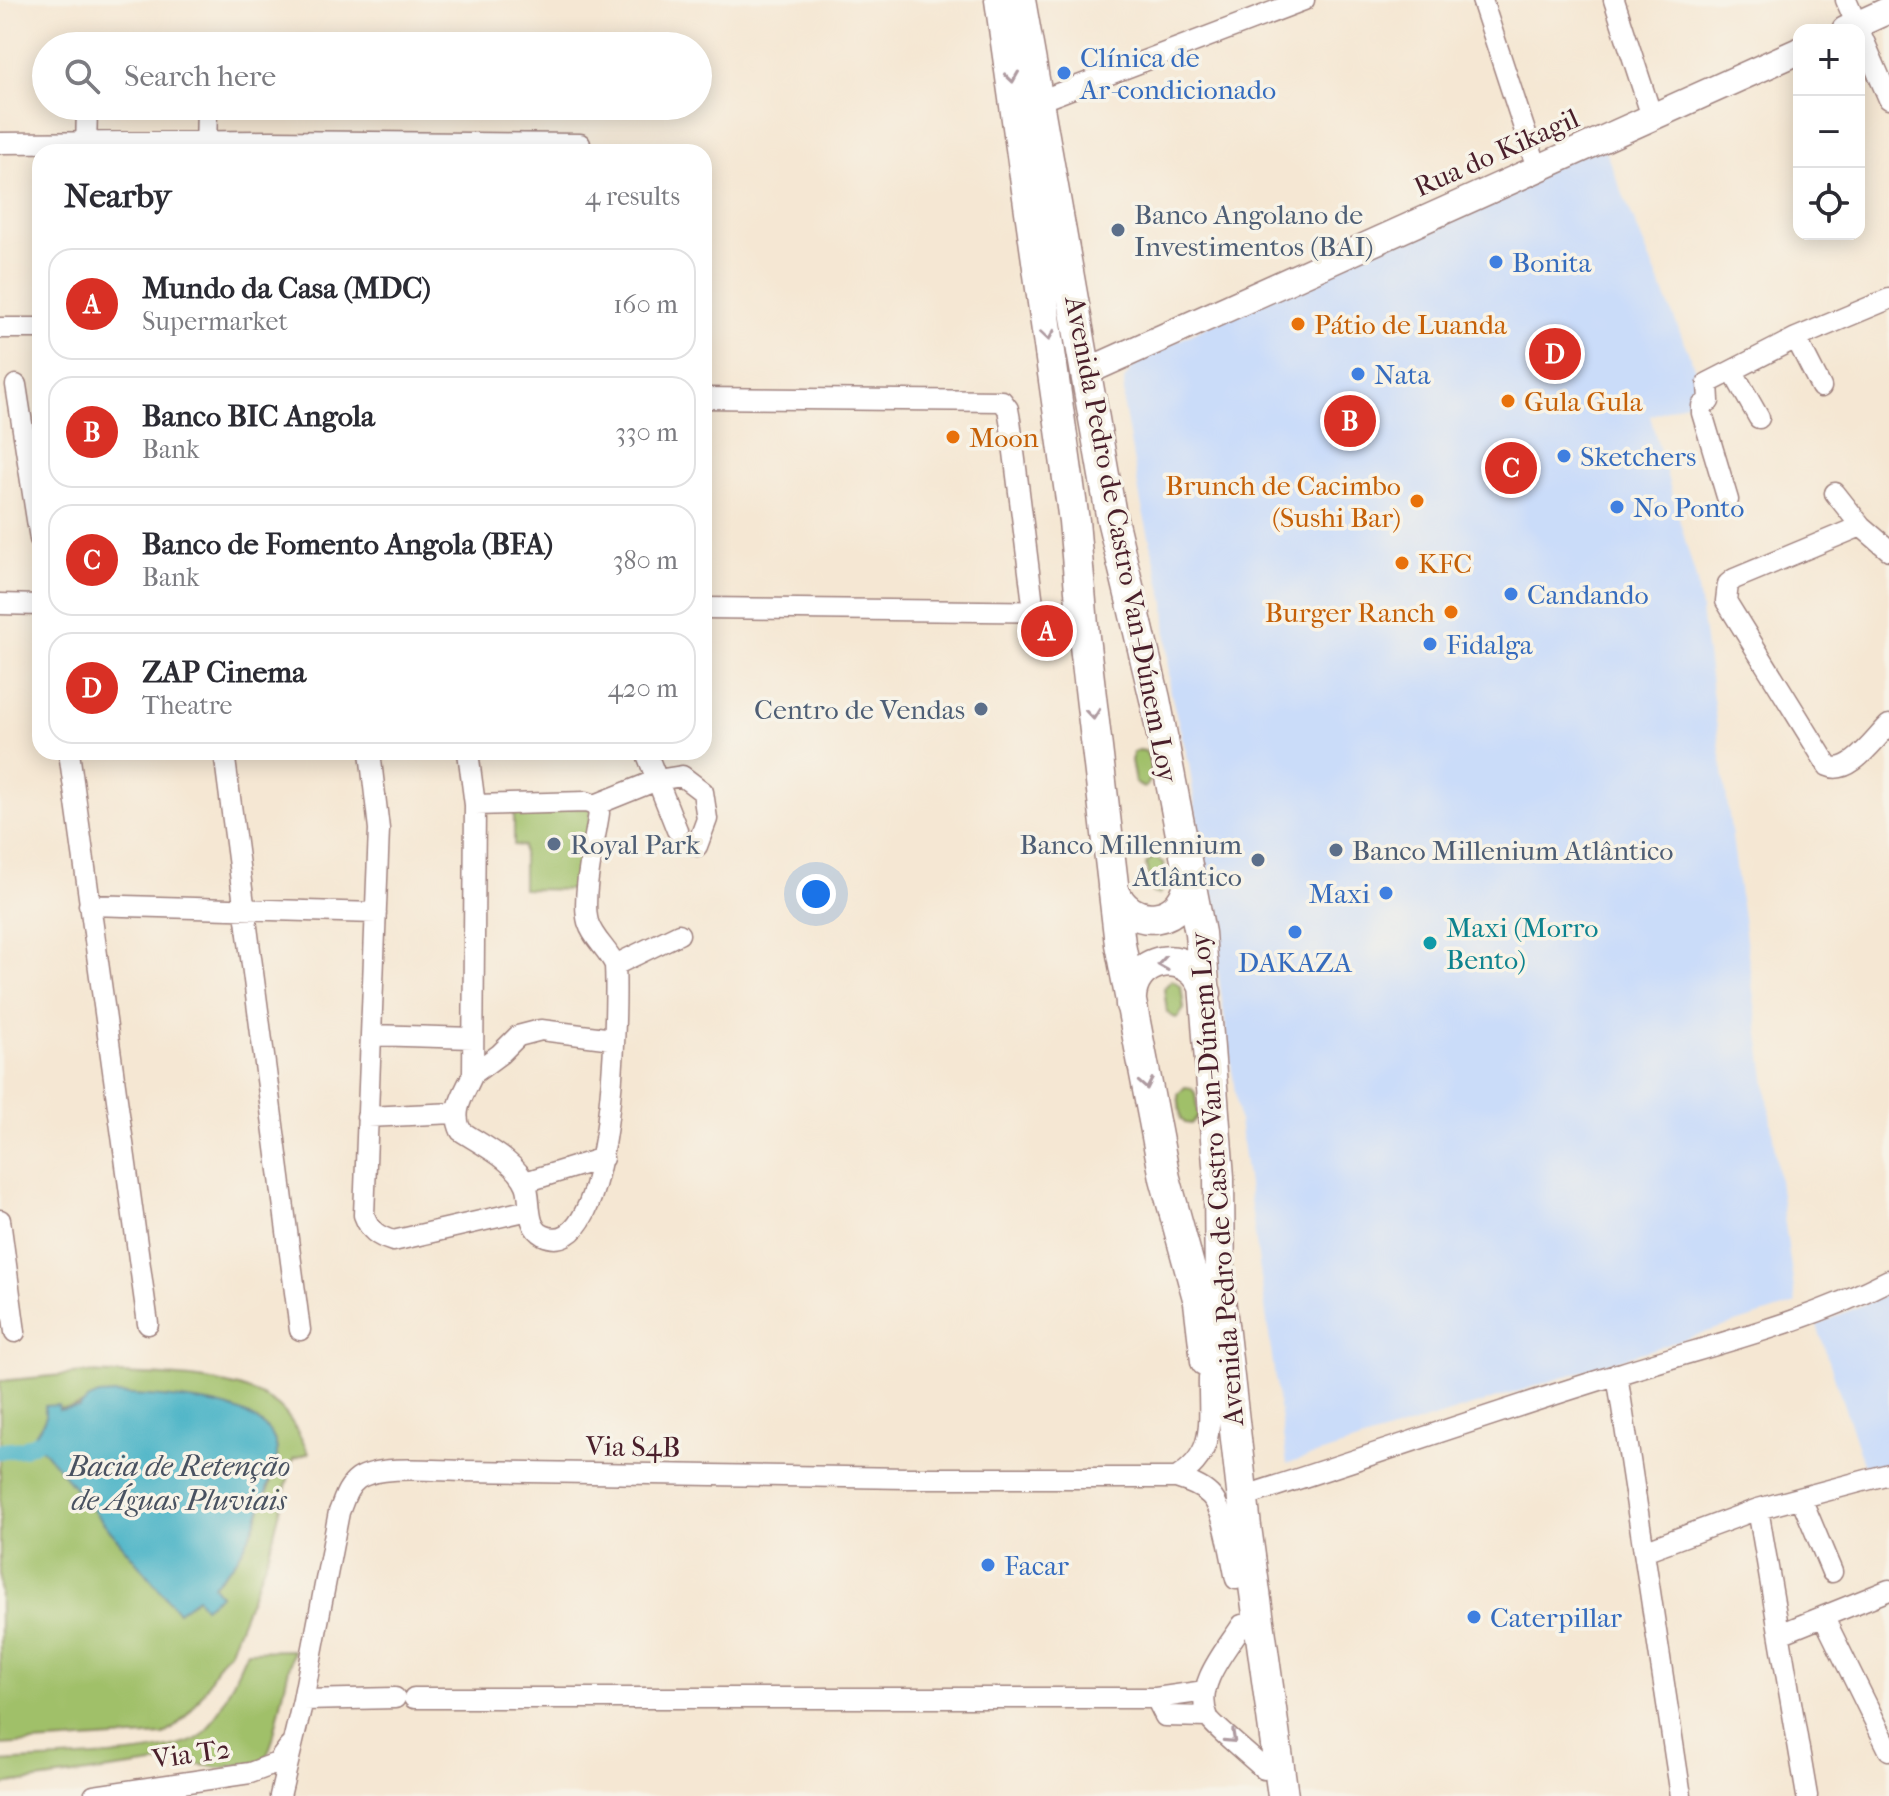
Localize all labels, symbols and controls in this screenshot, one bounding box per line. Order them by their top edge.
map controls [1793,24,1865,240]
button: + [1793,24,1865,96]
search box [32,32,712,120]
place label: Clínica de Ar-condicionado [1079,41,1276,106]
icon: search [60,54,104,98]
text: Search here [124,59,276,94]
marker: Clínica de Ar-condicionado [1055,64,1073,82]
one-way arrow [1003,70,1020,84]
button: − [1793,96,1865,168]
street label: Rua do Kikagil [1409,101,1584,204]
button: locate [1793,168,1865,240]
text: Nearby [64,176,171,216]
text: 4 results [585,181,680,212]
place label: Banco Angolano de Investimentos (BAI) [1134,198,1374,263]
marker: Banco Angolano de Investimentos (BAI) [1109,221,1127,239]
place label: Bonita [1512,246,1593,279]
marker: Bonita [1487,253,1505,271]
text: Mundo da Casa (MDC) [142,271,431,306]
text: A [84,289,100,320]
text: 160 m [613,289,678,320]
street label: Avenida Pedro de Castro Van-Dúnem Loy [1058,292,1185,786]
text: Supermarket [142,306,288,337]
place label: Pátio de Luanda [1314,308,1508,341]
marker: Pátio de Luanda [1289,315,1307,333]
pin: D [1529,324,1581,384]
one-way arrow [1039,328,1056,341]
place label: Nata [1374,358,1432,391]
marker: Nata [1349,365,1367,383]
place label: Gula Gula [1524,385,1644,418]
pin: B [1324,391,1376,451]
marker: Gula Gula [1499,392,1517,410]
text: Banco BIC Angola [142,399,375,434]
text: B [84,417,100,448]
text: 330 m [615,417,678,448]
place label: Moon [969,421,1039,454]
marker: Moon [944,428,962,446]
text: Bank [142,434,199,465]
pin: C [1485,438,1537,498]
place label: Sketchers [1580,440,1696,473]
marker: Sketchers [1555,447,1573,465]
place label: Brunch de Cacimbo (Sushi Bar) [1165,469,1401,534]
place label: No Ponto [1633,491,1744,524]
marker: Brunch de Cacimbo (Sushi Bar) [1408,492,1426,510]
marker: No Ponto [1608,498,1626,516]
text: Banco de Fomento Angola (BFA) [142,527,553,562]
text: C [83,545,101,576]
text: 380 m [613,545,678,576]
place label: KFC [1418,547,1472,580]
marker: KFC [1393,554,1411,572]
text: Bank [142,562,199,593]
place label: Candando [1527,578,1649,611]
marker: Candando [1502,585,1520,603]
place label: Burger Ranch [1265,596,1435,629]
pin: A [1021,601,1073,661]
marker: Burger Ranch [1442,603,1460,621]
place label: Fidalga [1446,628,1534,661]
marker: Fidalga [1421,635,1439,653]
text: ZAP Cinema [142,655,306,690]
text: D [82,673,102,704]
text: 420 m [608,673,678,704]
text: Theatre [142,690,232,721]
place label: Centro de Vendas [754,693,965,726]
marker: Centro de Vendas [972,700,990,718]
one-way arrow [1085,708,1102,721]
place label: Royal Park [570,828,701,861]
place label: Banco Millennium Atlântico [1019,828,1243,893]
place label: Banco Millenium Atlântico [1352,834,1674,867]
marker: Royal Park [545,835,563,853]
marker: Banco Millenium Atlântico [1327,841,1345,859]
marker: Banco Millennium Atlântico [1249,851,1267,869]
your location [796,874,836,914]
place label: Maxi [1309,877,1370,910]
marker: Maxi [1377,884,1395,902]
place label: Maxi (Morro Bento) [1446,911,1598,976]
marker: DAKAZA [1286,923,1304,941]
street label: Avenida Pedro de Castro Van-Dúnem Loy [1183,930,1250,1428]
marker: Maxi (Morro Bento) [1421,934,1439,952]
place label: DAKAZA [1238,946,1353,979]
one-way arrow [1156,955,1169,972]
one-way arrow [1137,1076,1154,1090]
street label: Via S4B [584,1429,681,1464]
water label: Bacia de Retenção de Águas Pluviais [66,1449,290,1518]
place label: Facar [1004,1549,1069,1582]
marker: Facar [979,1556,997,1574]
place label: Caterpillar [1490,1601,1622,1634]
marker: Caterpillar [1465,1608,1483,1626]
one-way arrow [1222,1729,1236,1744]
street label: Via T2 [149,1732,232,1775]

